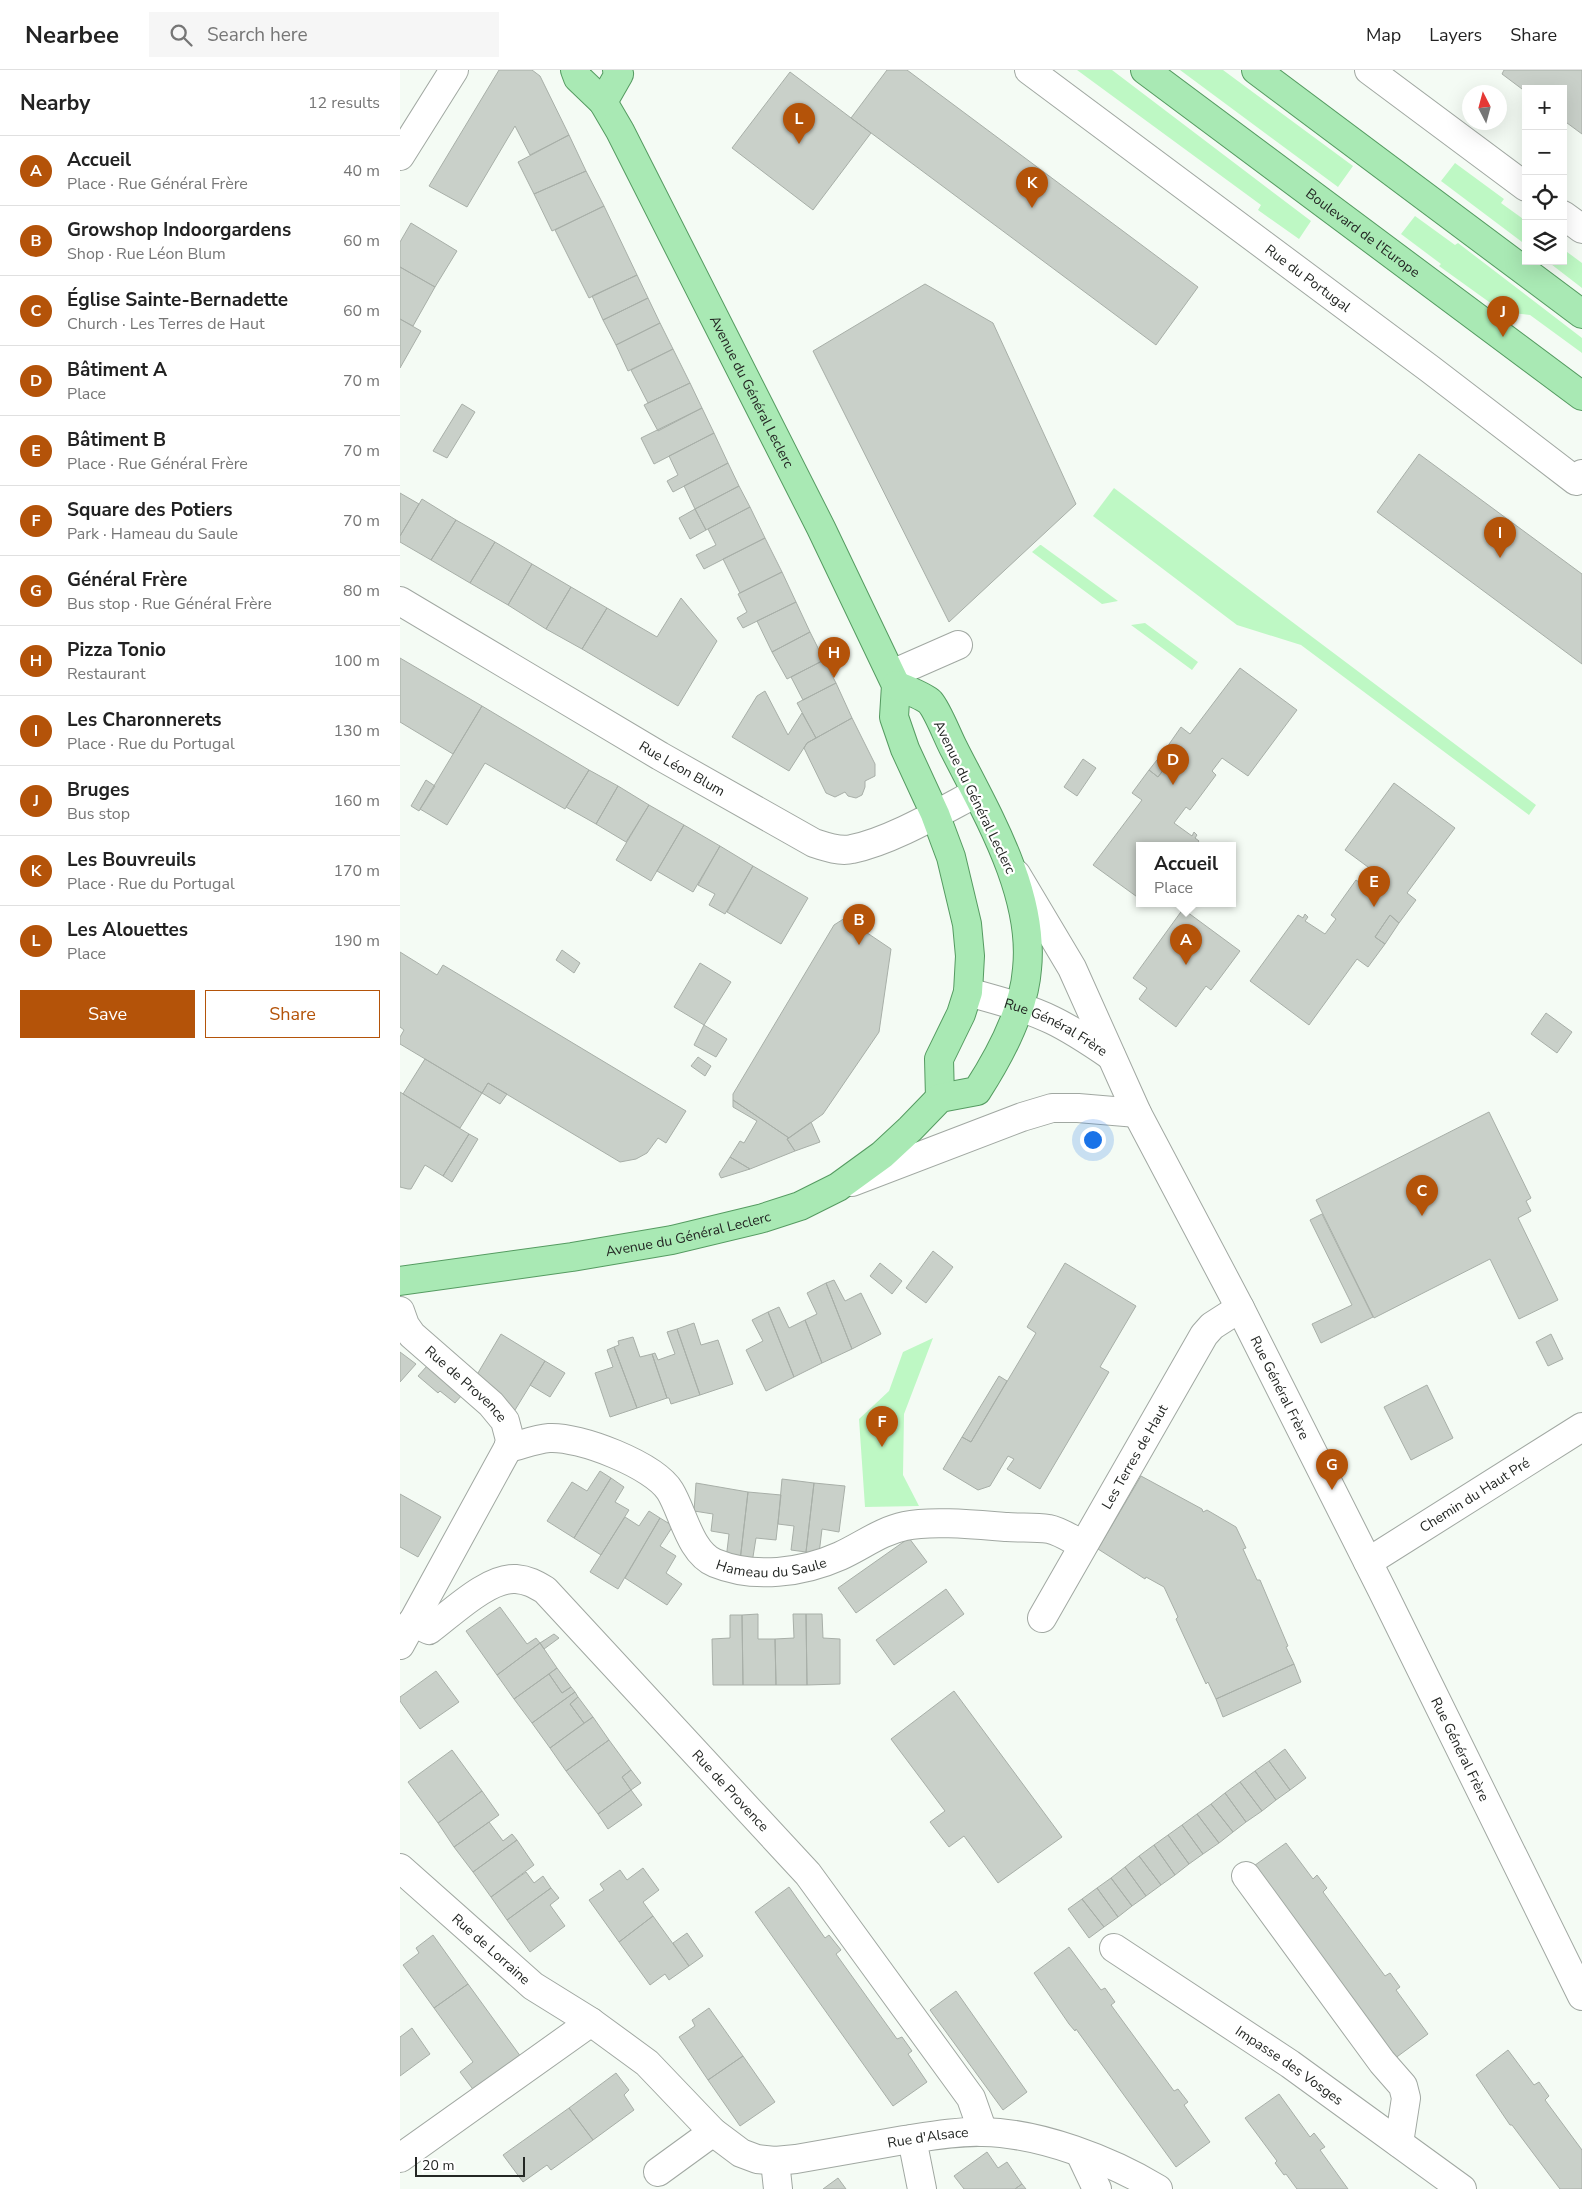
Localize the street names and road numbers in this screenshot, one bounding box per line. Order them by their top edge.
street label: Boulevard de l'Europe [1302,184,1424,282]
street label: Rue du Portugal [1261,240,1355,317]
street label: Avenue du Général Leclerc [705,312,798,472]
street label: Avenue du Général Leclerc [929,717,1020,878]
street label: Rue Léon Blum [635,737,728,801]
street label: Rue Général Frère [1002,994,1111,1061]
street label: Avenue du Général Leclerc [604,1207,774,1261]
street label: Rue Général Frère [1246,1333,1314,1443]
street label: Rue de Provence [421,1342,511,1426]
street label: Les Terres de Haut [1097,1401,1172,1513]
street label: Chemin du Haut Pré [1416,1453,1534,1537]
street label: Hameau du Saule [713,1553,829,1582]
street label: Rue Général Frère [1426,1694,1494,1805]
street label: Rue de Provence [688,1746,773,1836]
street label: Rue de Lorraine [448,1909,534,1989]
street label: Impasse des Vosges [1231,2022,1347,2110]
street label: Rue d'Alsace [886,2123,969,2153]

